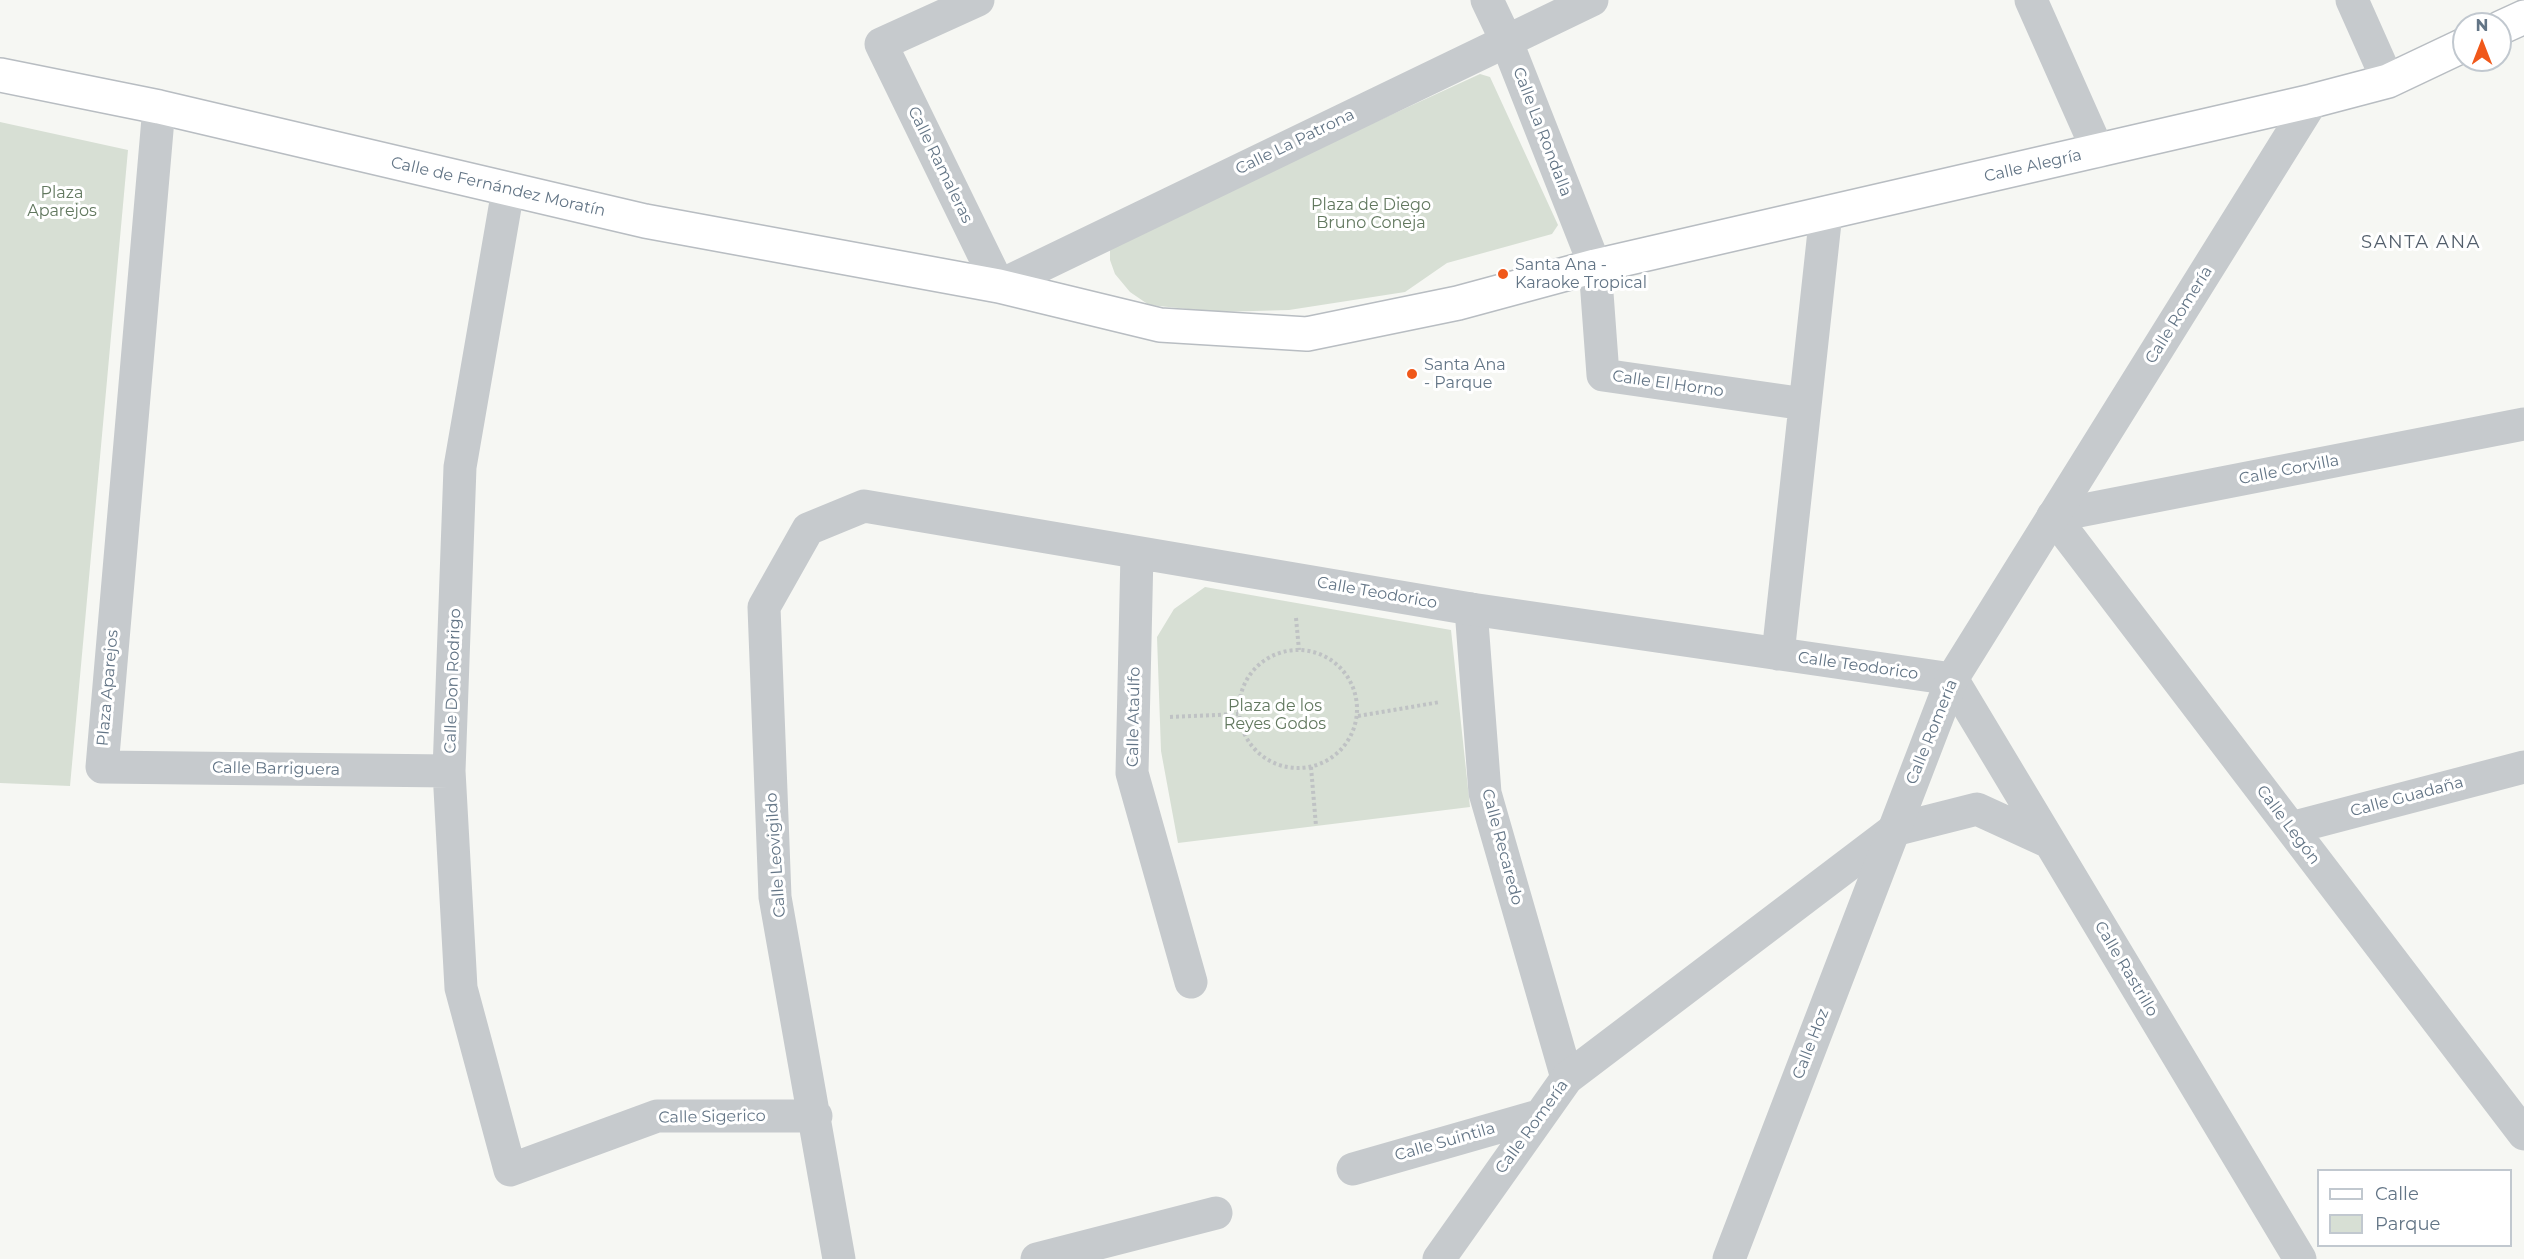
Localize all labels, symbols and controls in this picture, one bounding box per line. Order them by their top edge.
north arrow [2452,12,2512,72]
text: N [2476,16,2488,35]
street label: Calle La Rondalla [1509,65,1575,199]
street label: Calle Ramaleras [903,104,977,226]
street label: Calle La Patrona [1232,105,1358,179]
street label: Calle Alegría [1982,145,2084,187]
street label: Calle de Fernández Moratín [389,153,607,221]
park label: Plaza Aparejos [27,183,97,221]
park label: Plaza de Diego Bruno Coneja [1311,195,1431,233]
district label: SANTA ANA [2361,232,2481,254]
place label: Santa Ana - Karaoke Tropical [1515,255,1647,293]
street label: Calle Romería [2141,263,2217,367]
marker: Santa Ana - Karaoke Tropical [1496,267,1510,281]
place label: Santa Ana - Parque [1424,355,1506,393]
marker: Santa Ana - Parque [1405,367,1419,381]
street label: Calle El Horno [1611,367,1725,401]
street label: Calle Corvilla [2237,451,2341,489]
street label: Calle Teodorico [1316,573,1438,613]
street label: Calle Don Rodrigo [441,608,465,754]
street label: Plaza Aparejos [93,629,123,747]
street label: Calle Teodorico [1797,648,1919,684]
street label: Calle Ataúlfo [1124,667,1144,767]
street label: Calle Romería [1902,677,1962,787]
park label: Plaza de los Reyes Godos [1224,696,1326,734]
street label: Calle Barriguera [212,758,340,780]
street label: Calle Guadaña [2348,773,2466,821]
street label: Calle Legón [2252,782,2324,868]
street label: Calle Recaredo [1477,787,1527,907]
street label: Calle Leovigildo [762,792,790,918]
street label: Calle Rastrillo [2090,918,2162,1020]
street label: Calle Hoz [1789,1006,1833,1082]
street label: Calle Romería [1491,1076,1573,1178]
street label: Calle Sigerico [658,1106,766,1128]
street label: Calle Suintila [1393,1119,1497,1165]
legend [2317,1169,2512,1247]
text: Calle [2375,1183,2419,1205]
text: Parque [2375,1213,2440,1235]

